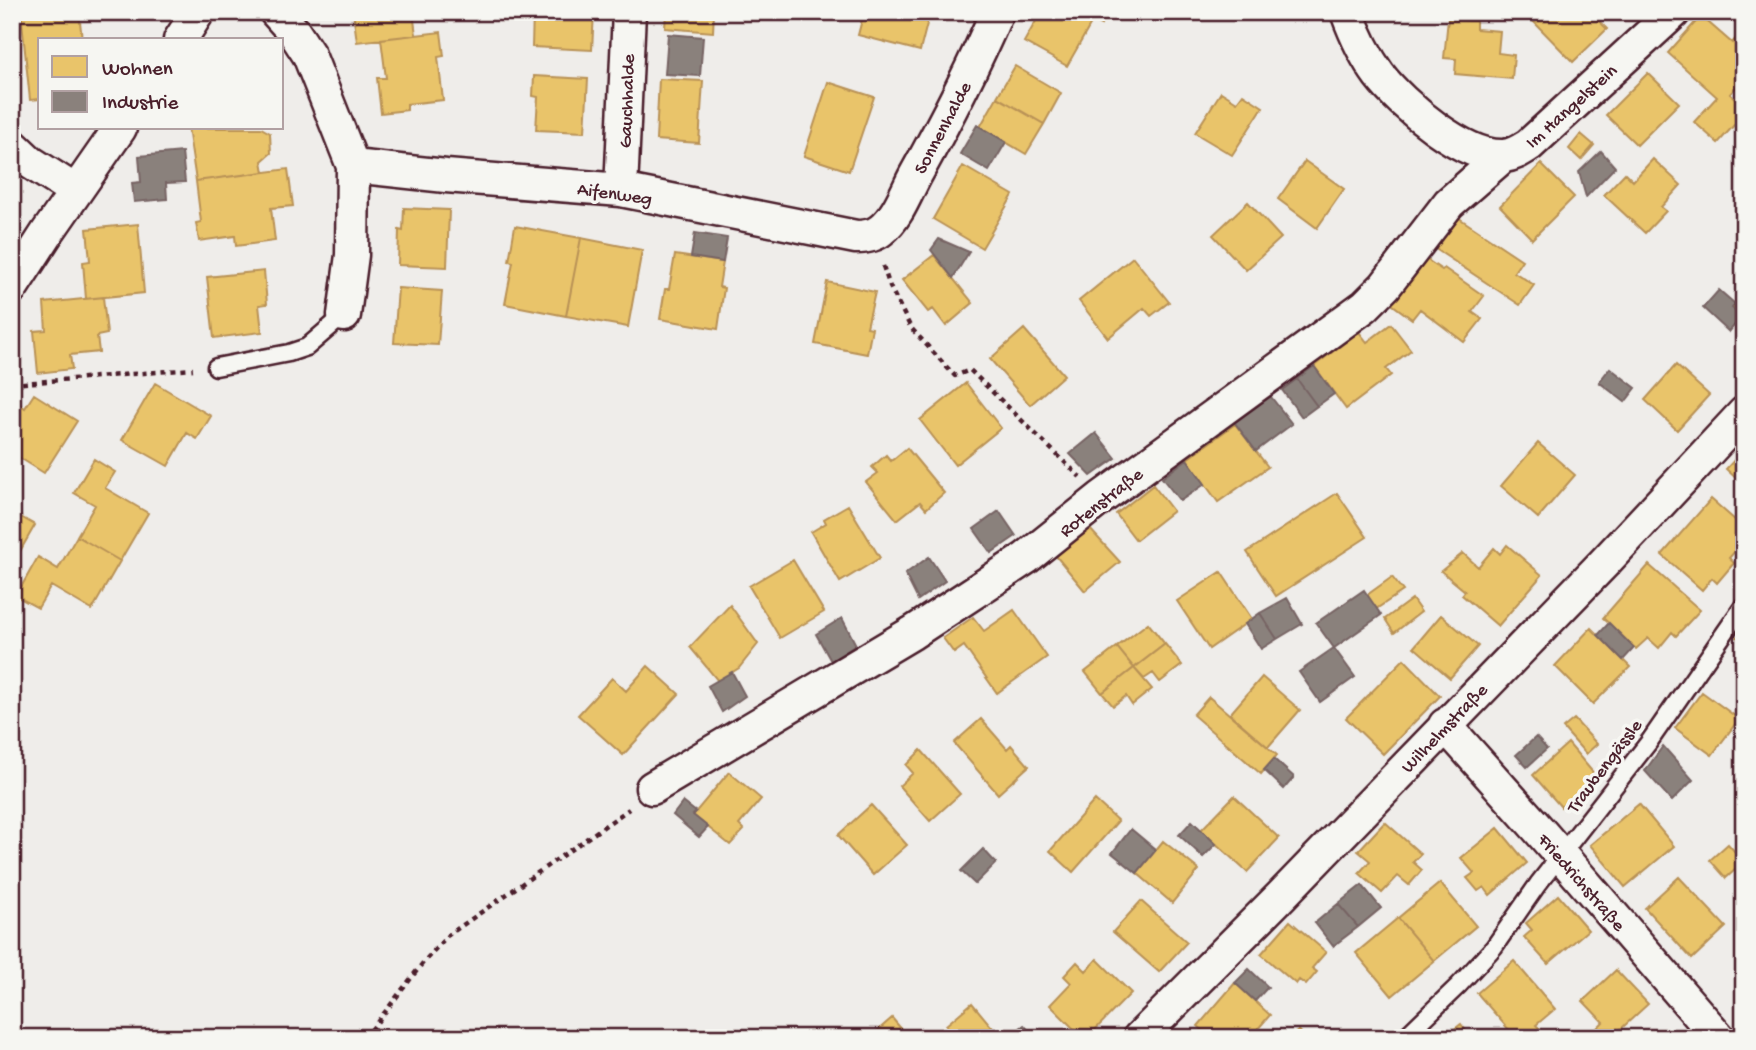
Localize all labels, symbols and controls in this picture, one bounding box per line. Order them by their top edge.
legend [38,38,284,130]
street label: Gauchhalde [615,54,642,148]
text: Wohnen [102,58,173,83]
street label: Im Hangelstein [1522,60,1623,155]
street label: Sonnenhalde [910,78,978,179]
text: Industrie [102,92,179,117]
street label: Aifenweg [576,179,654,212]
street label: Rotenstraße [1056,464,1149,544]
street label: Wilhelmstraße [1397,680,1494,779]
street label: Traubengässle [1562,715,1649,819]
street label: Friedrichstraße [1531,829,1629,937]

